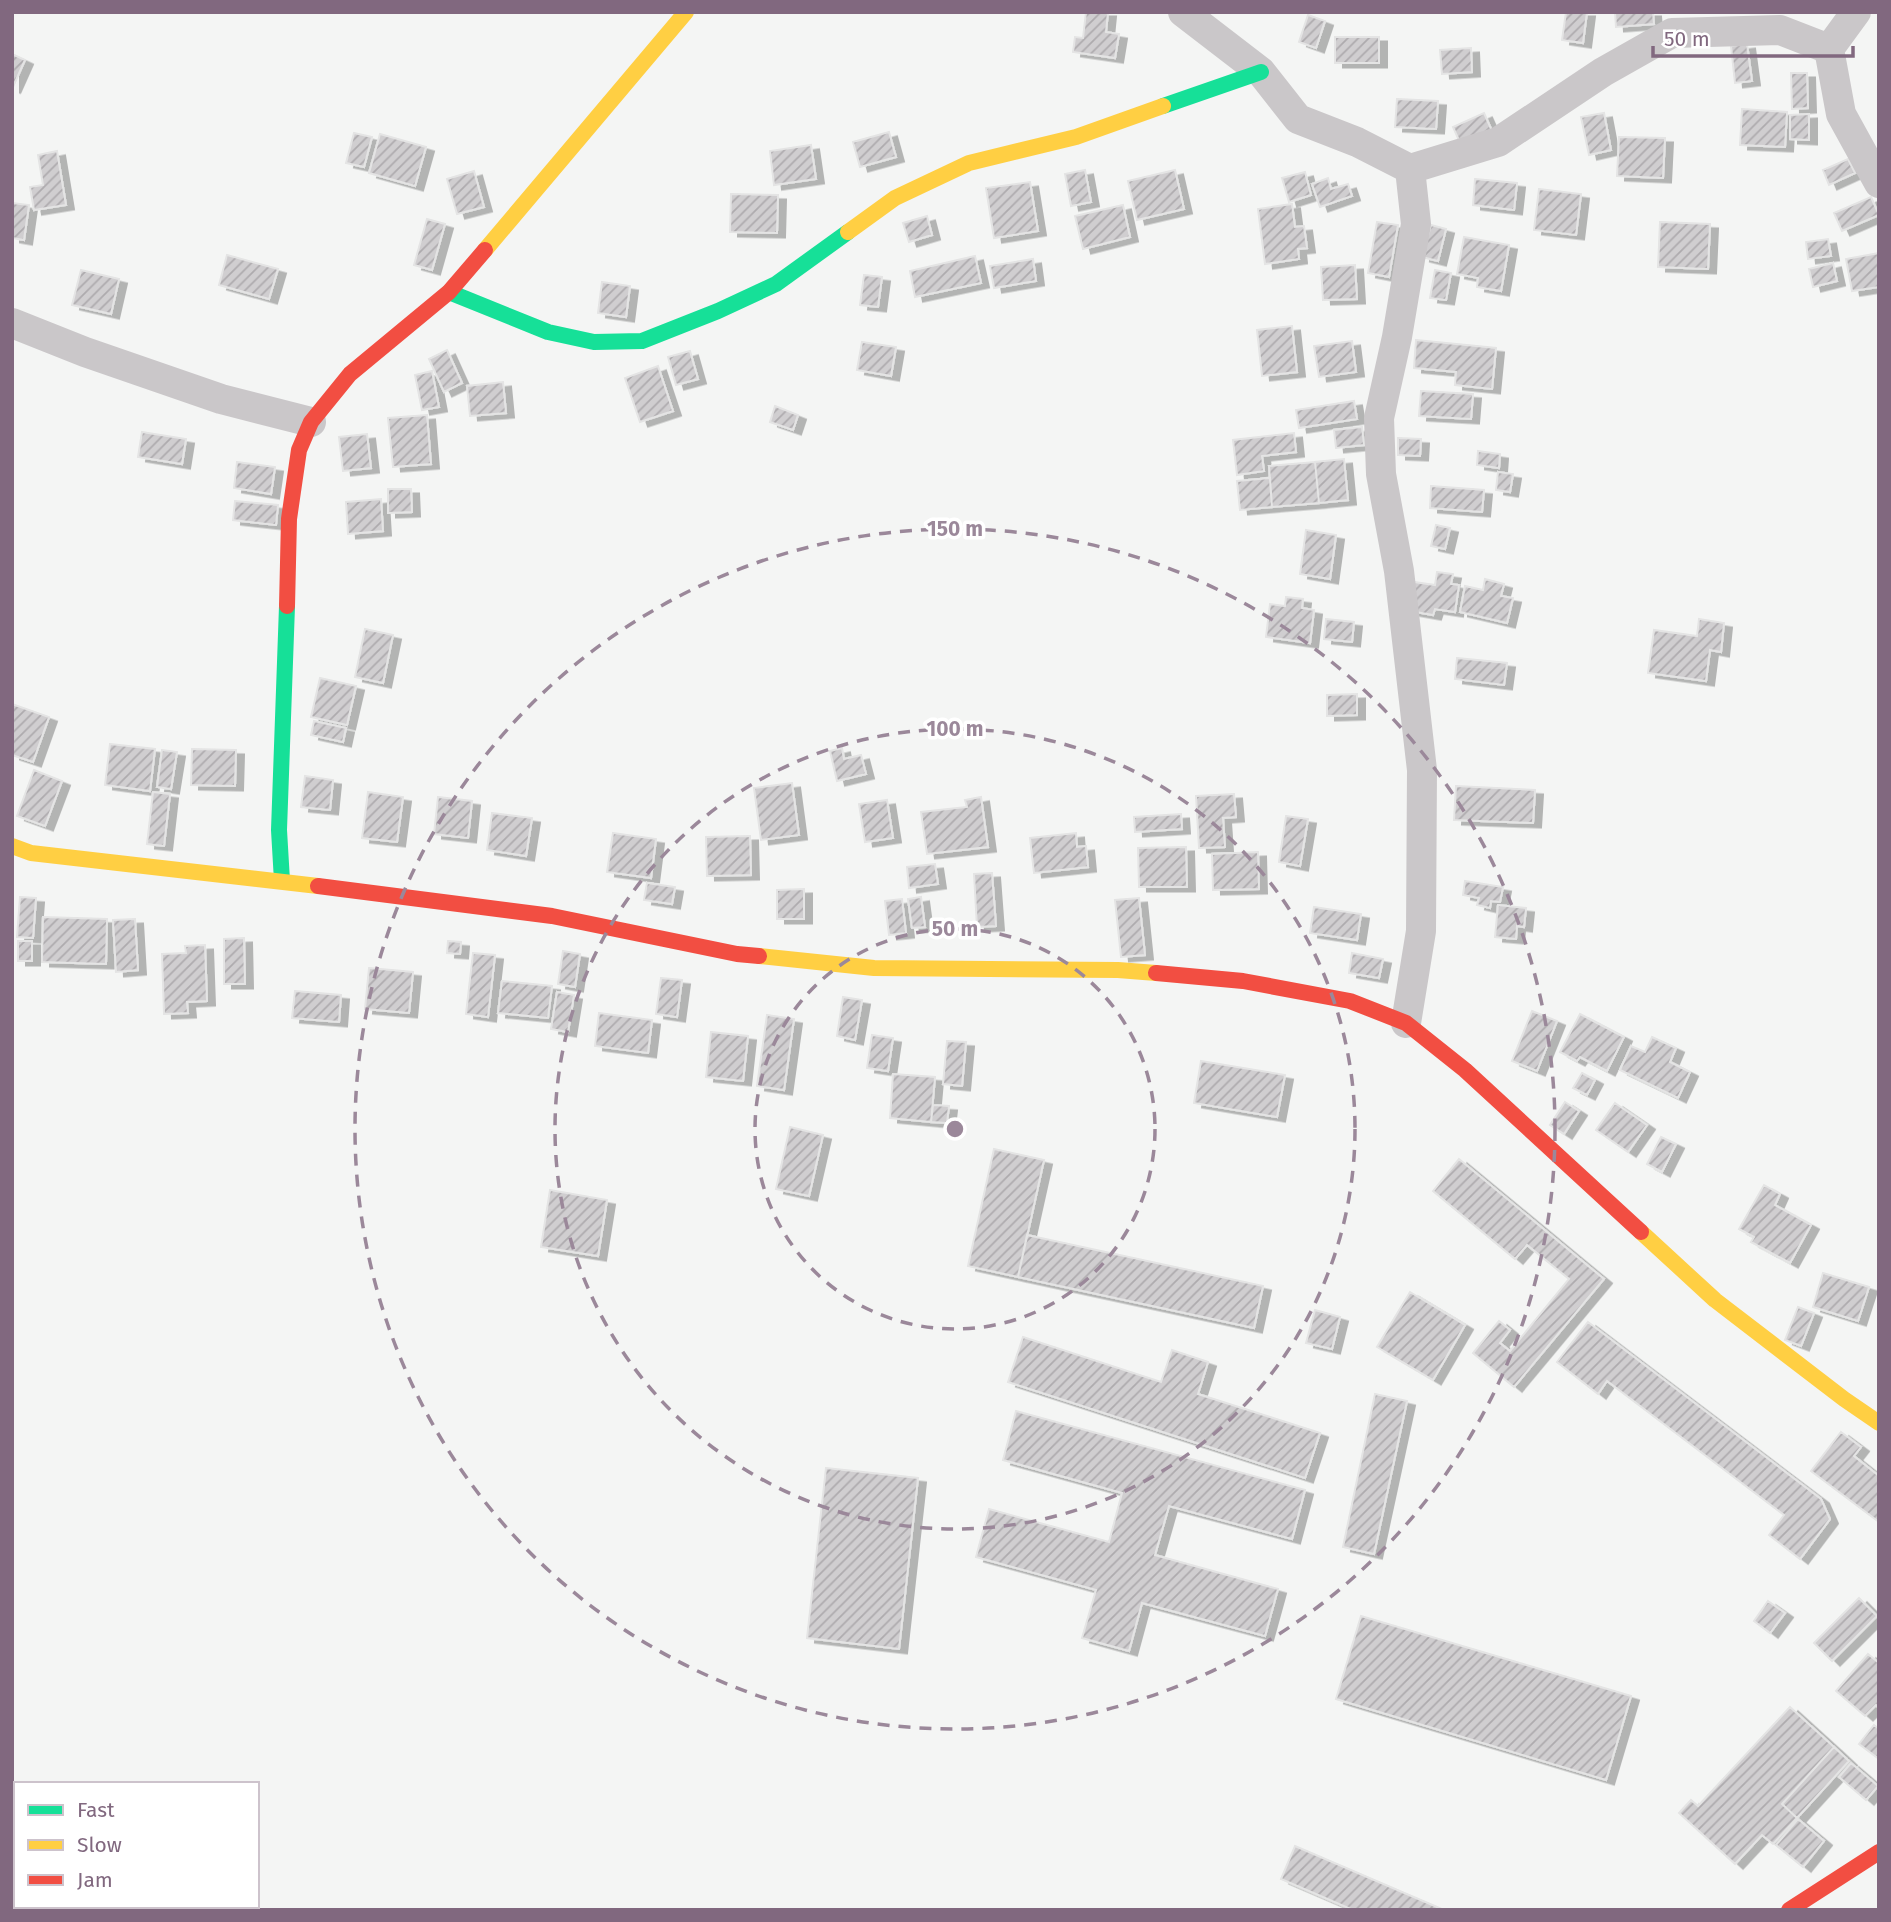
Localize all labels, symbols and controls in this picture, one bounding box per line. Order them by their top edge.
scale bar [1653,14,1853,58]
text: 50 m [1664,26,1710,52]
text: 150 m [927,516,983,542]
text: 100 m [926,716,984,742]
text: 50 m [932,916,978,942]
centre of rings [943,1117,967,1141]
legend [14,1782,259,1908]
text: Fast [77,1797,115,1823]
text: Slow [77,1832,122,1858]
text: Jam [77,1867,113,1893]

